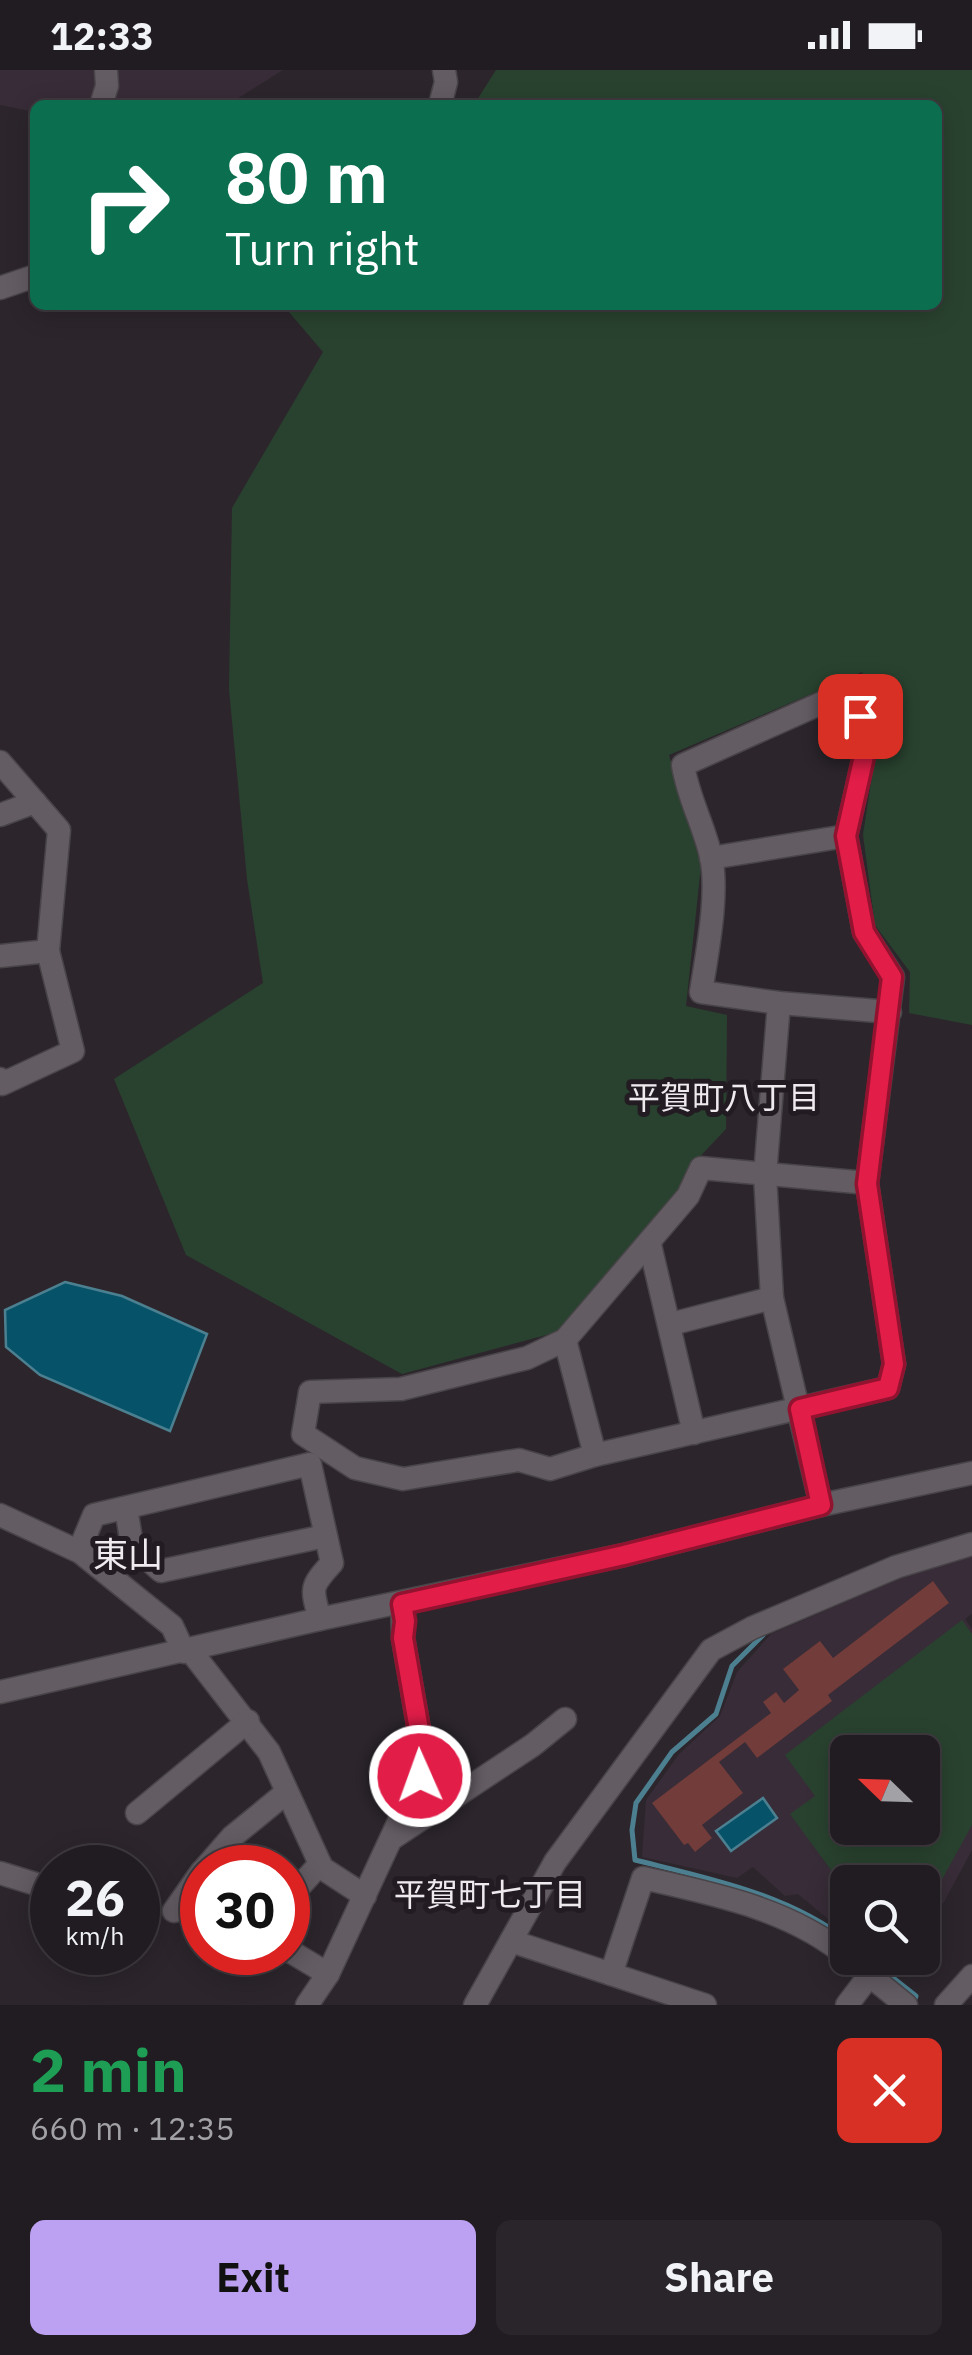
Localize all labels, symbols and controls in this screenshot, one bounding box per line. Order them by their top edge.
text: 12:33 [50,11,154,60]
text: 80 m [225,131,388,222]
icon: right [60,140,190,270]
text: Turn right [225,219,420,277]
pin [818,674,903,759]
icon: arrive [833,689,888,744]
district label: 平賀町八丁目 [628,1076,820,1118]
district label: 東山 [93,1531,163,1577]
position arrow [368,1724,472,1828]
north arrow [830,1735,940,1845]
map controls [830,1735,940,1975]
speed limit sign: 30 [180,1845,310,1975]
text: 26 [65,1865,125,1930]
button: search [830,1865,940,1975]
district label: 平賀町七丁目 [394,1873,586,1915]
text: km/h [66,1919,124,1952]
text: 2 min [30,2030,187,2109]
button: close [837,2038,942,2143]
text: 660 m · 12:35 [30,2107,235,2149]
button: Exit [30,2220,476,2335]
button: Share [496,2220,942,2335]

